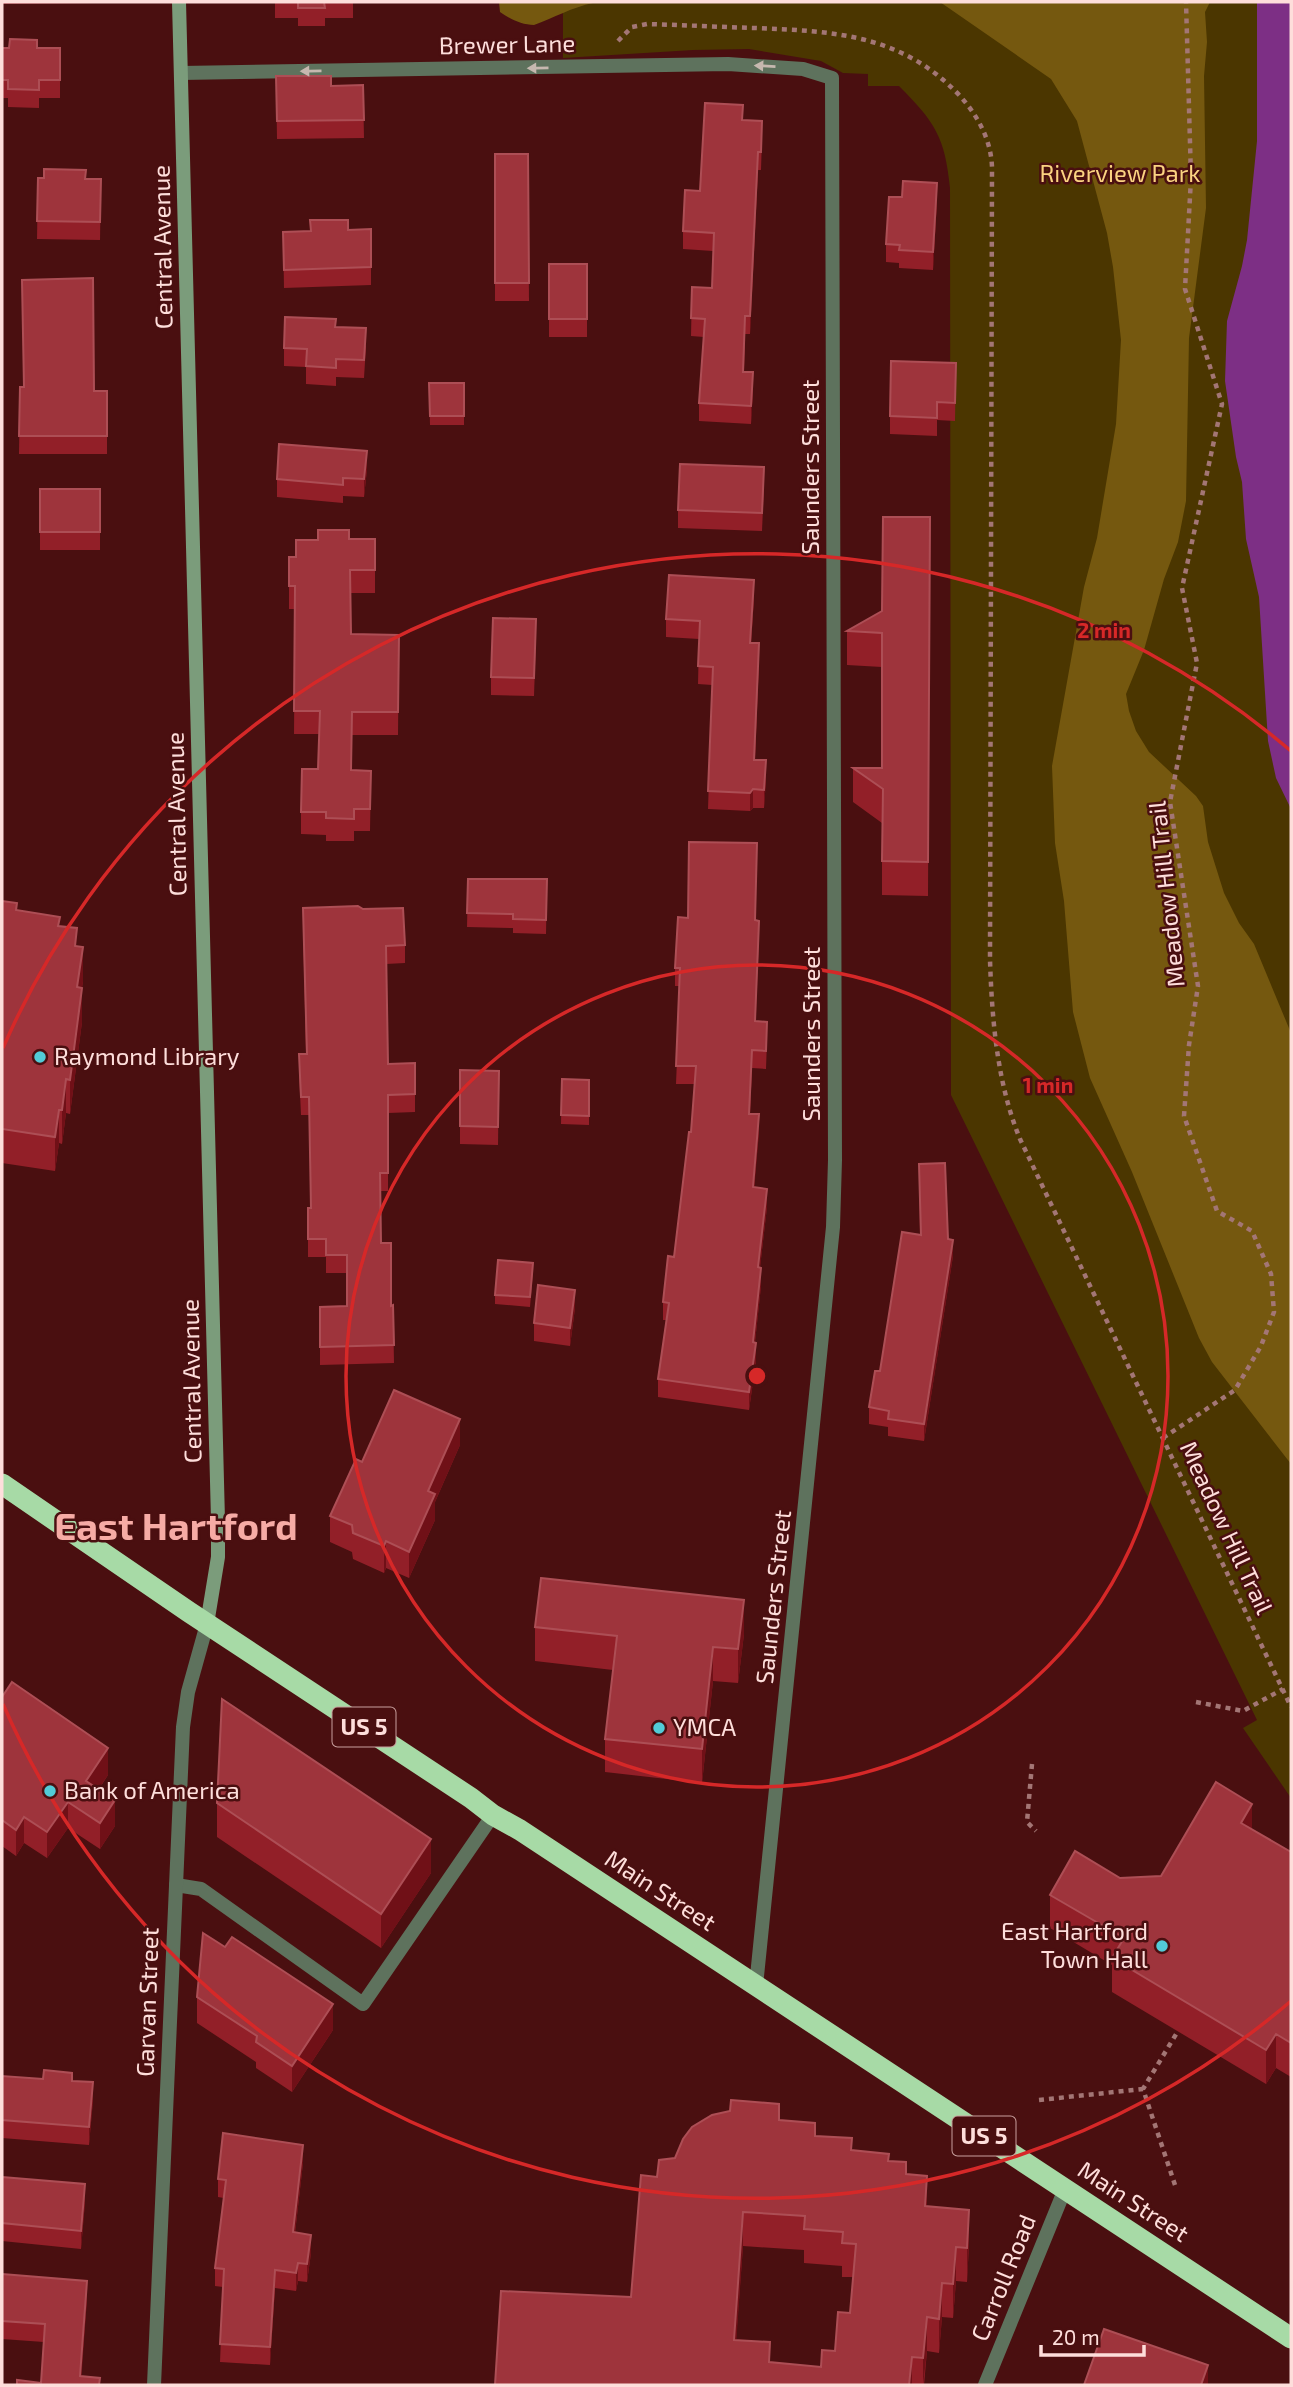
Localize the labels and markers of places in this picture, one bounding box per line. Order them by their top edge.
place label: Raymond Library [54,1041,240,1070]
marker: Raymond Library [32,1049,48,1065]
centre of rings [745,1364,769,1388]
place label: YMCA [673,1712,736,1741]
marker: YMCA [651,1720,667,1736]
place label: Bank of America [64,1775,240,1804]
marker: Bank of America [42,1783,58,1799]
place label: East Hartford Town Hall [1001,1916,1148,1973]
marker: East Hartford Town Hall [1154,1938,1170,1954]

